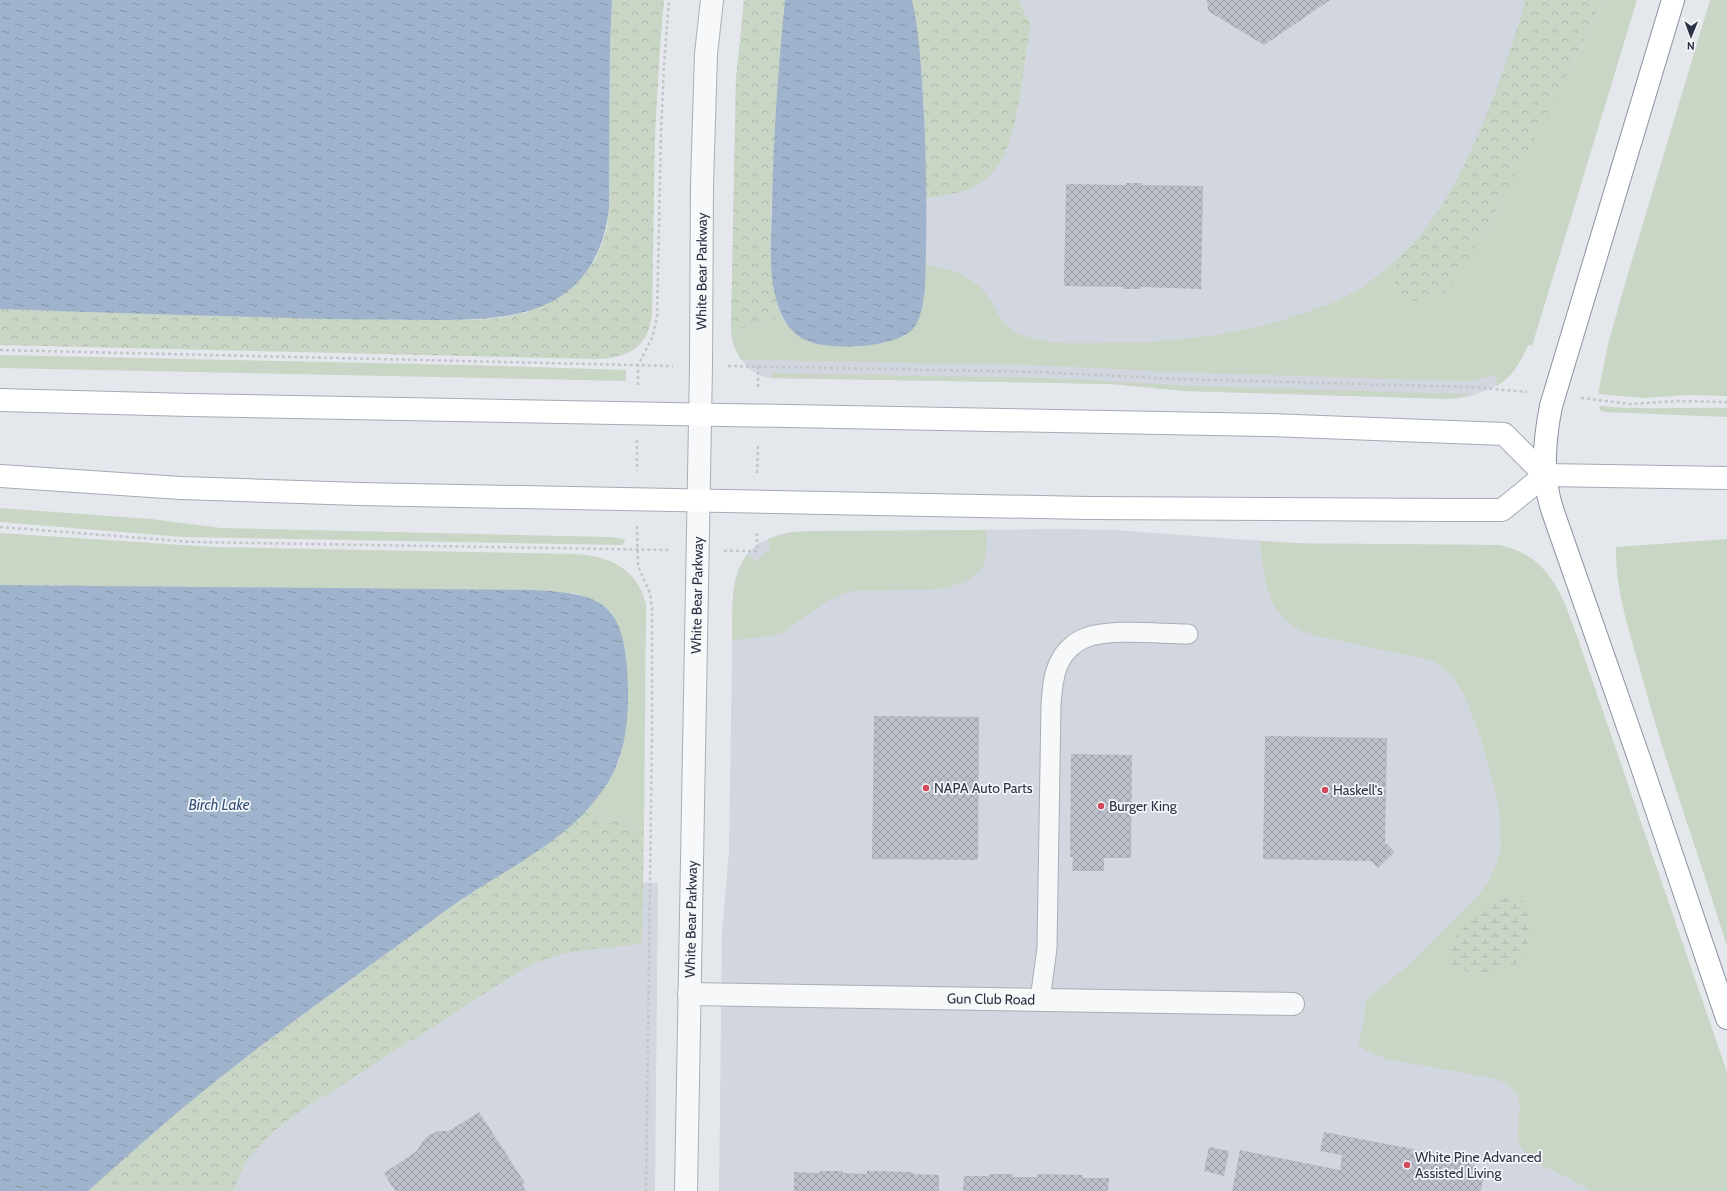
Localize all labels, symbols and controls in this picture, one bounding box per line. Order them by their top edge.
north arrow [1671,16,1711,56]
text: N [1687,39,1695,53]
street label: White Bear Parkway [692,212,711,330]
street label: White Bear Parkway [687,536,707,654]
place label: NAPA Auto Parts [934,779,1033,797]
place label: Haskell's [1333,781,1383,799]
marker: NAPA Auto Parts [921,783,931,793]
marker: Haskell's [1320,785,1330,795]
water label: Birch Lake [188,796,250,814]
place label: Burger King [1109,797,1178,815]
marker: Burger King [1096,801,1106,811]
street label: White Bear Parkway [681,860,701,978]
street label: Gun Club Road [947,989,1035,1009]
place label: White Pine Advanced Assisted Living [1415,1148,1542,1182]
marker: White Pine Advanced Assisted Living [1402,1160,1412,1170]

